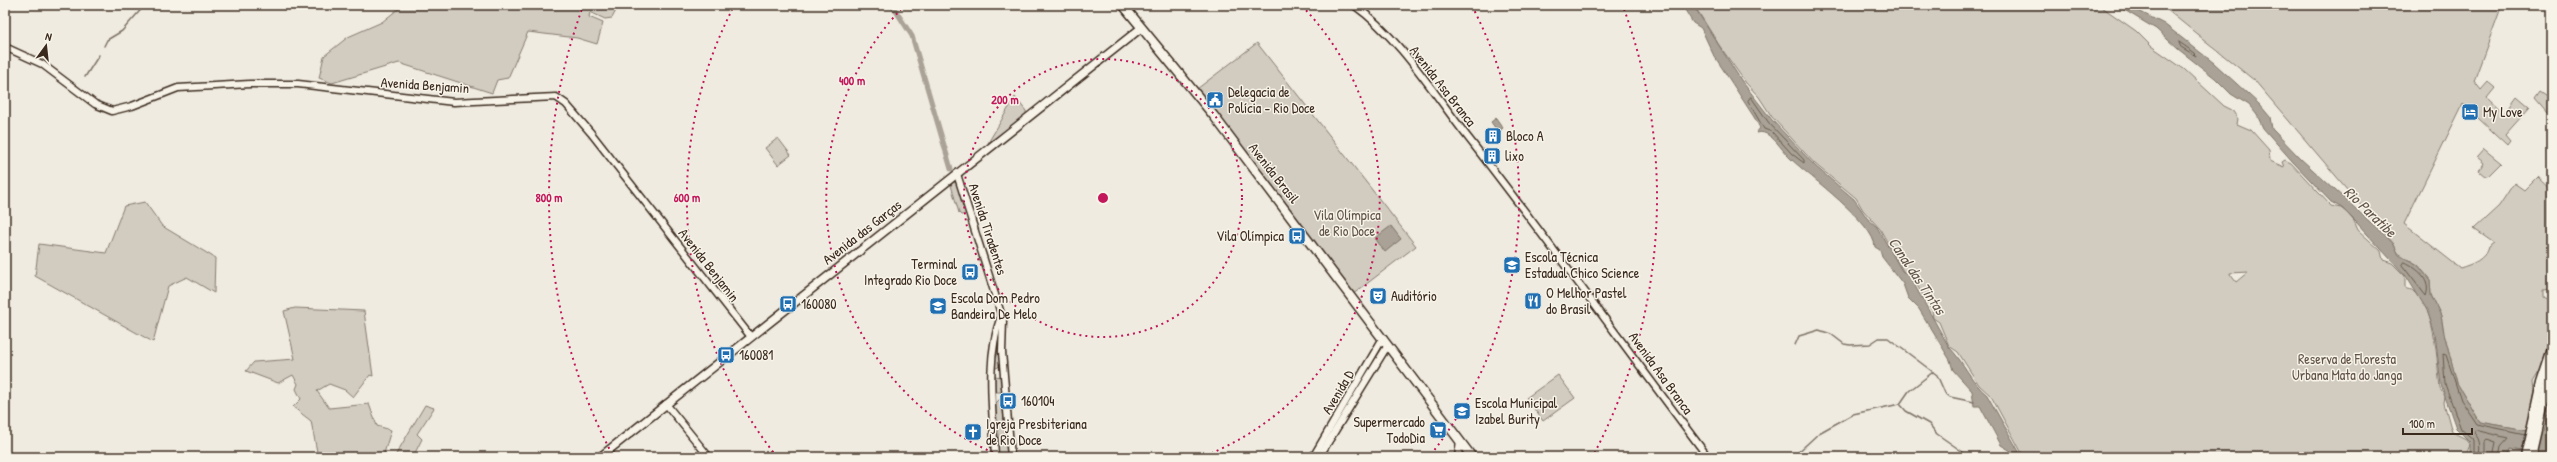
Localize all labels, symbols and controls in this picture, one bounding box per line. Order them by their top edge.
north arrow [26,26,66,66]
text: N [44,29,53,44]
street label: Avenida Asa Branca [1406,41,1481,130]
street label: Avenida Benjamin [380,72,470,98]
text: 400 m [839,72,865,89]
place label: Delegacia de Polícia - Rio Doce [1228,82,1315,117]
public building icon: Delegacia de Polícia - Rio Doce [1205,90,1225,110]
text: 200 m [991,91,1019,108]
hotel icon: My Love [2460,102,2480,122]
place label: My Love [2483,102,2523,122]
building icon: Bloco A [1483,126,1503,146]
place label: Bloco A [1506,126,1544,145]
street label: Avenida Brasil [1245,139,1304,207]
building icon: lixo [1482,146,1502,166]
place label: lixo [1505,146,1524,165]
street label: Avenida Tiradentes [965,181,1012,277]
water label: Rio Paratibe [2340,181,2402,243]
text: 800 m [536,189,562,206]
text: 600 m [674,189,700,206]
centre of rings [1096,191,1110,205]
street label: Avenida das Garças [818,195,905,268]
park label: Vila Olímpica de Rio Doce [1313,205,1381,240]
street label: Avenida Benjamin [674,224,744,306]
place label: Vila Olímpica [1216,226,1285,246]
bus stop icon: Vila Olímpica [1287,226,1307,246]
water label: Canal das Tintas [1884,233,1952,320]
place label: Escola Técnica Estadual Chico Science [1525,247,1640,282]
place label: Terminal Integrado Rio Doce [864,254,957,290]
school or university icon: Escola Técnica Estadual Chico Science [1502,255,1522,275]
bus stop icon: Terminal Integrado Rio Doce [960,262,980,282]
place label: O Melhor Pastel do Brasil [1546,283,1627,318]
theatre icon: Auditório [1368,286,1388,306]
place label: Auditório [1391,286,1437,305]
place label: Escola Dom Pedro Bandeira De Melo [951,288,1040,323]
restaurant icon: O Melhor Pastel do Brasil [1523,291,1543,311]
bus stop icon: 160080 [778,294,798,314]
place label: 160080 [801,294,837,313]
school or university icon: Escola Dom Pedro Bandeira De Melo [928,296,948,316]
street label: Avenida Asa Branca [1625,328,1698,418]
bus stop icon: 160081 [716,345,736,365]
place label: 160081 [739,345,773,364]
park label: Reserva de Floresta Urbana Mata do Janga [2292,349,2402,385]
street label: Avenida D [1317,366,1358,417]
bus stop icon: 160104 [998,391,1018,411]
place label: 160104 [1021,391,1055,410]
place label: Escola Municipal Izabel Burity [1475,393,1558,429]
school or university icon: Escola Municipal Izabel Burity [1452,401,1472,421]
scale bar [2403,410,2472,436]
place label: Supermercado TodoDia [1354,412,1426,447]
place label: Igreja Presbiteriana de Rio Doce [986,414,1087,449]
text: 100 m [2409,415,2435,432]
supermarket icon: Supermercado TodoDia [1428,420,1448,440]
church icon: Igreja Presbiteriana de Rio Doce [963,422,983,442]

